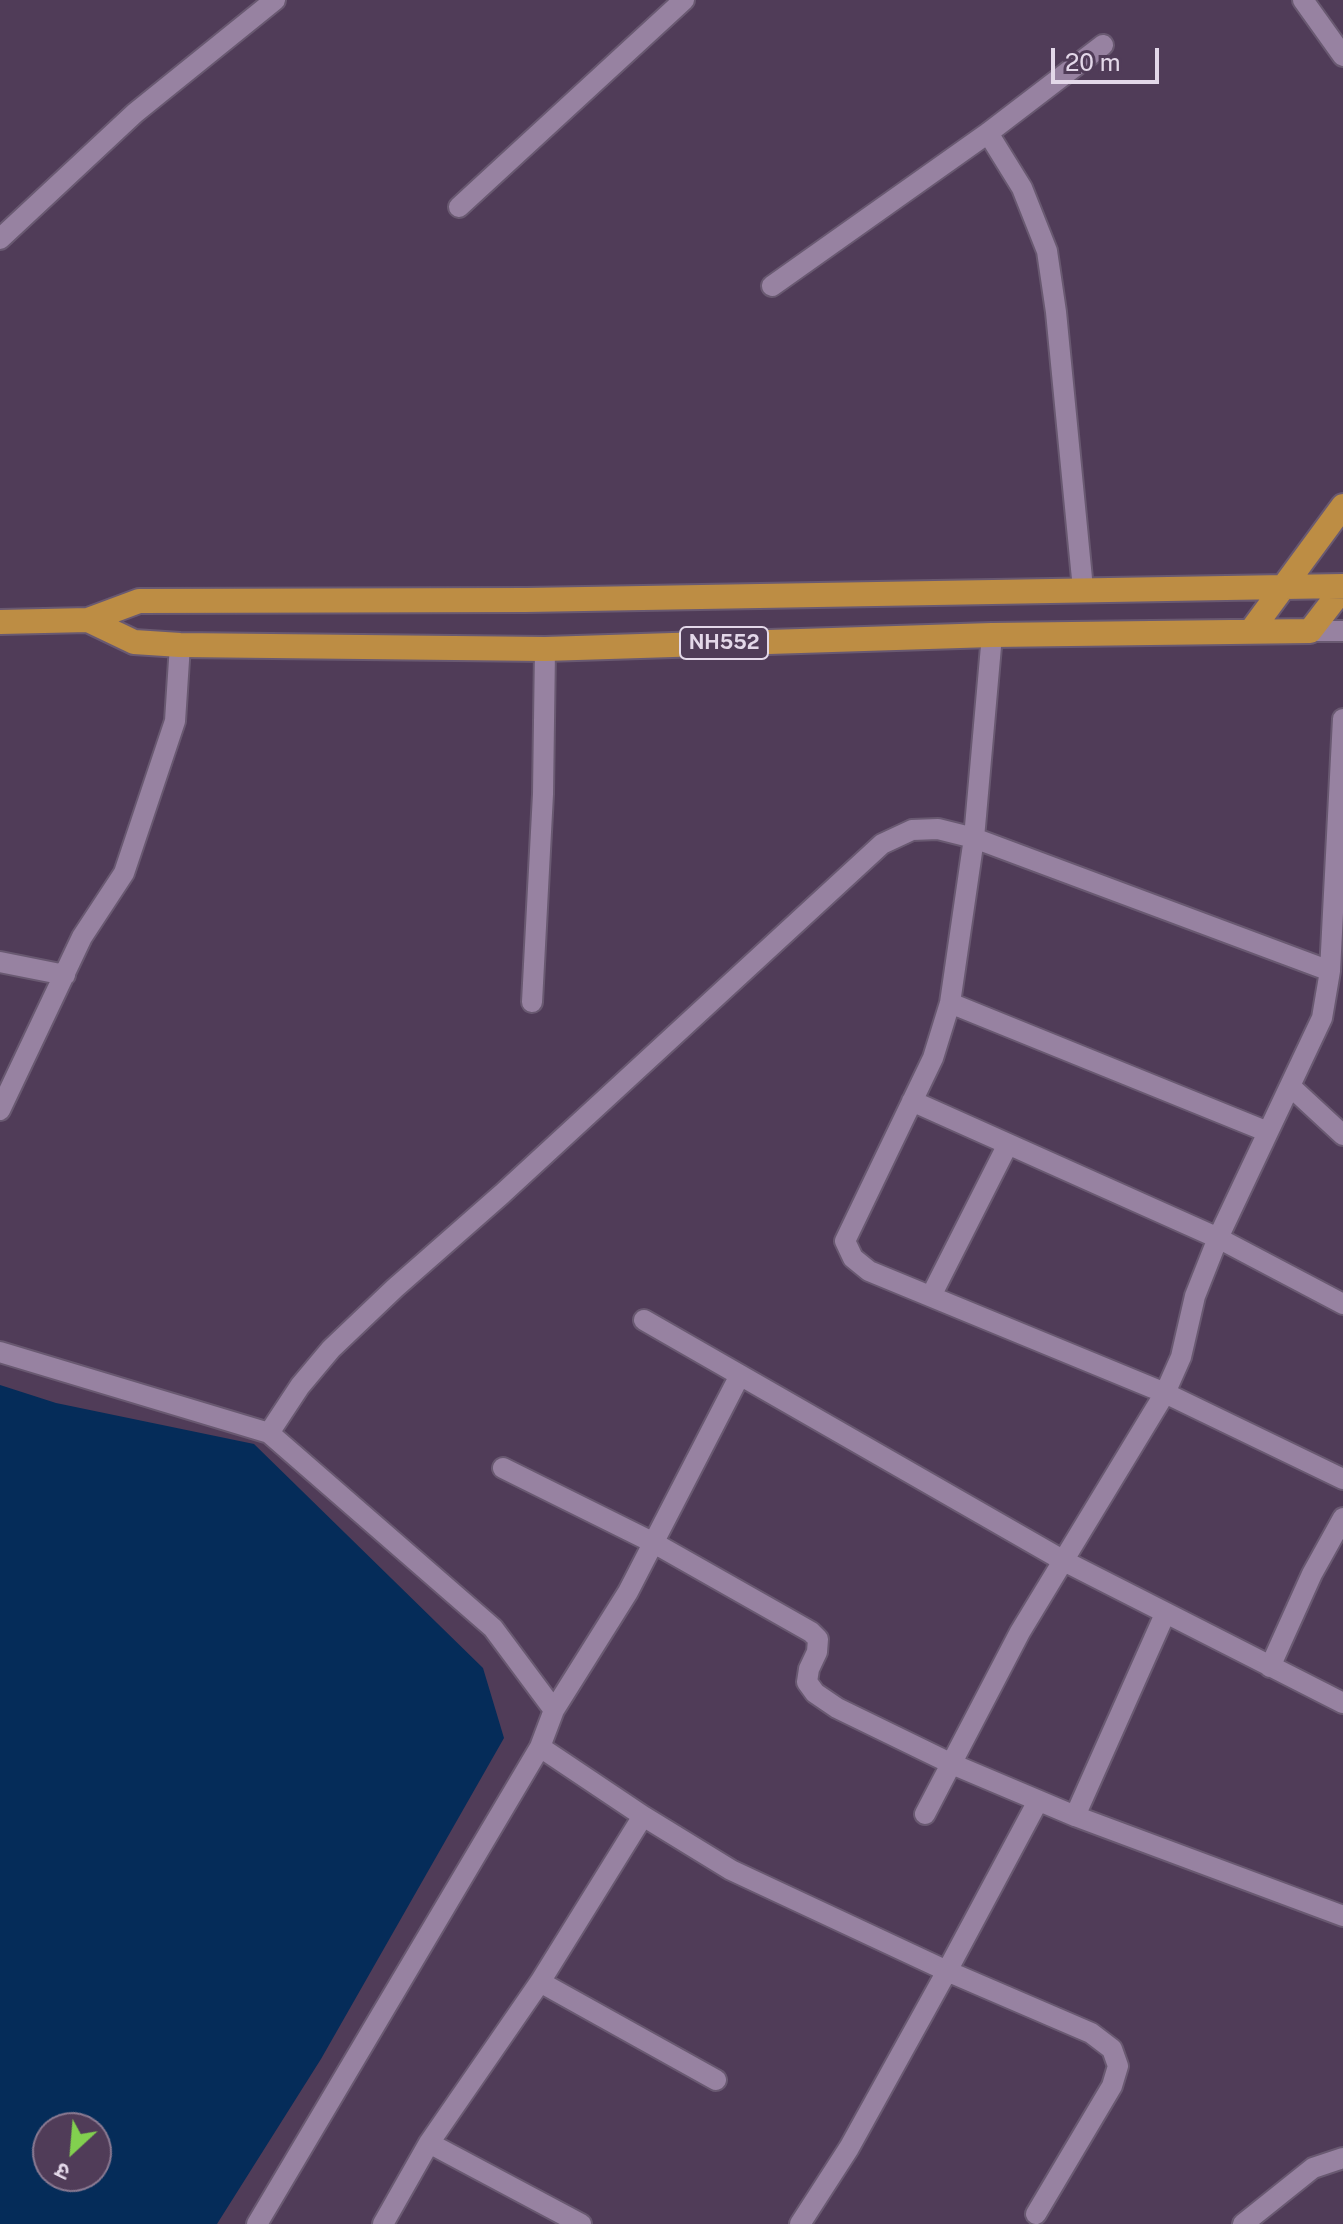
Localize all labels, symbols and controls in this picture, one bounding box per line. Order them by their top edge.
scale bar [1055,32,1163,82]
text: 20 m [1065,48,1121,76]
road number: NH552 [680,627,768,659]
north arrow [32,2112,112,2192]
text: उ [51,2157,74,2186]

